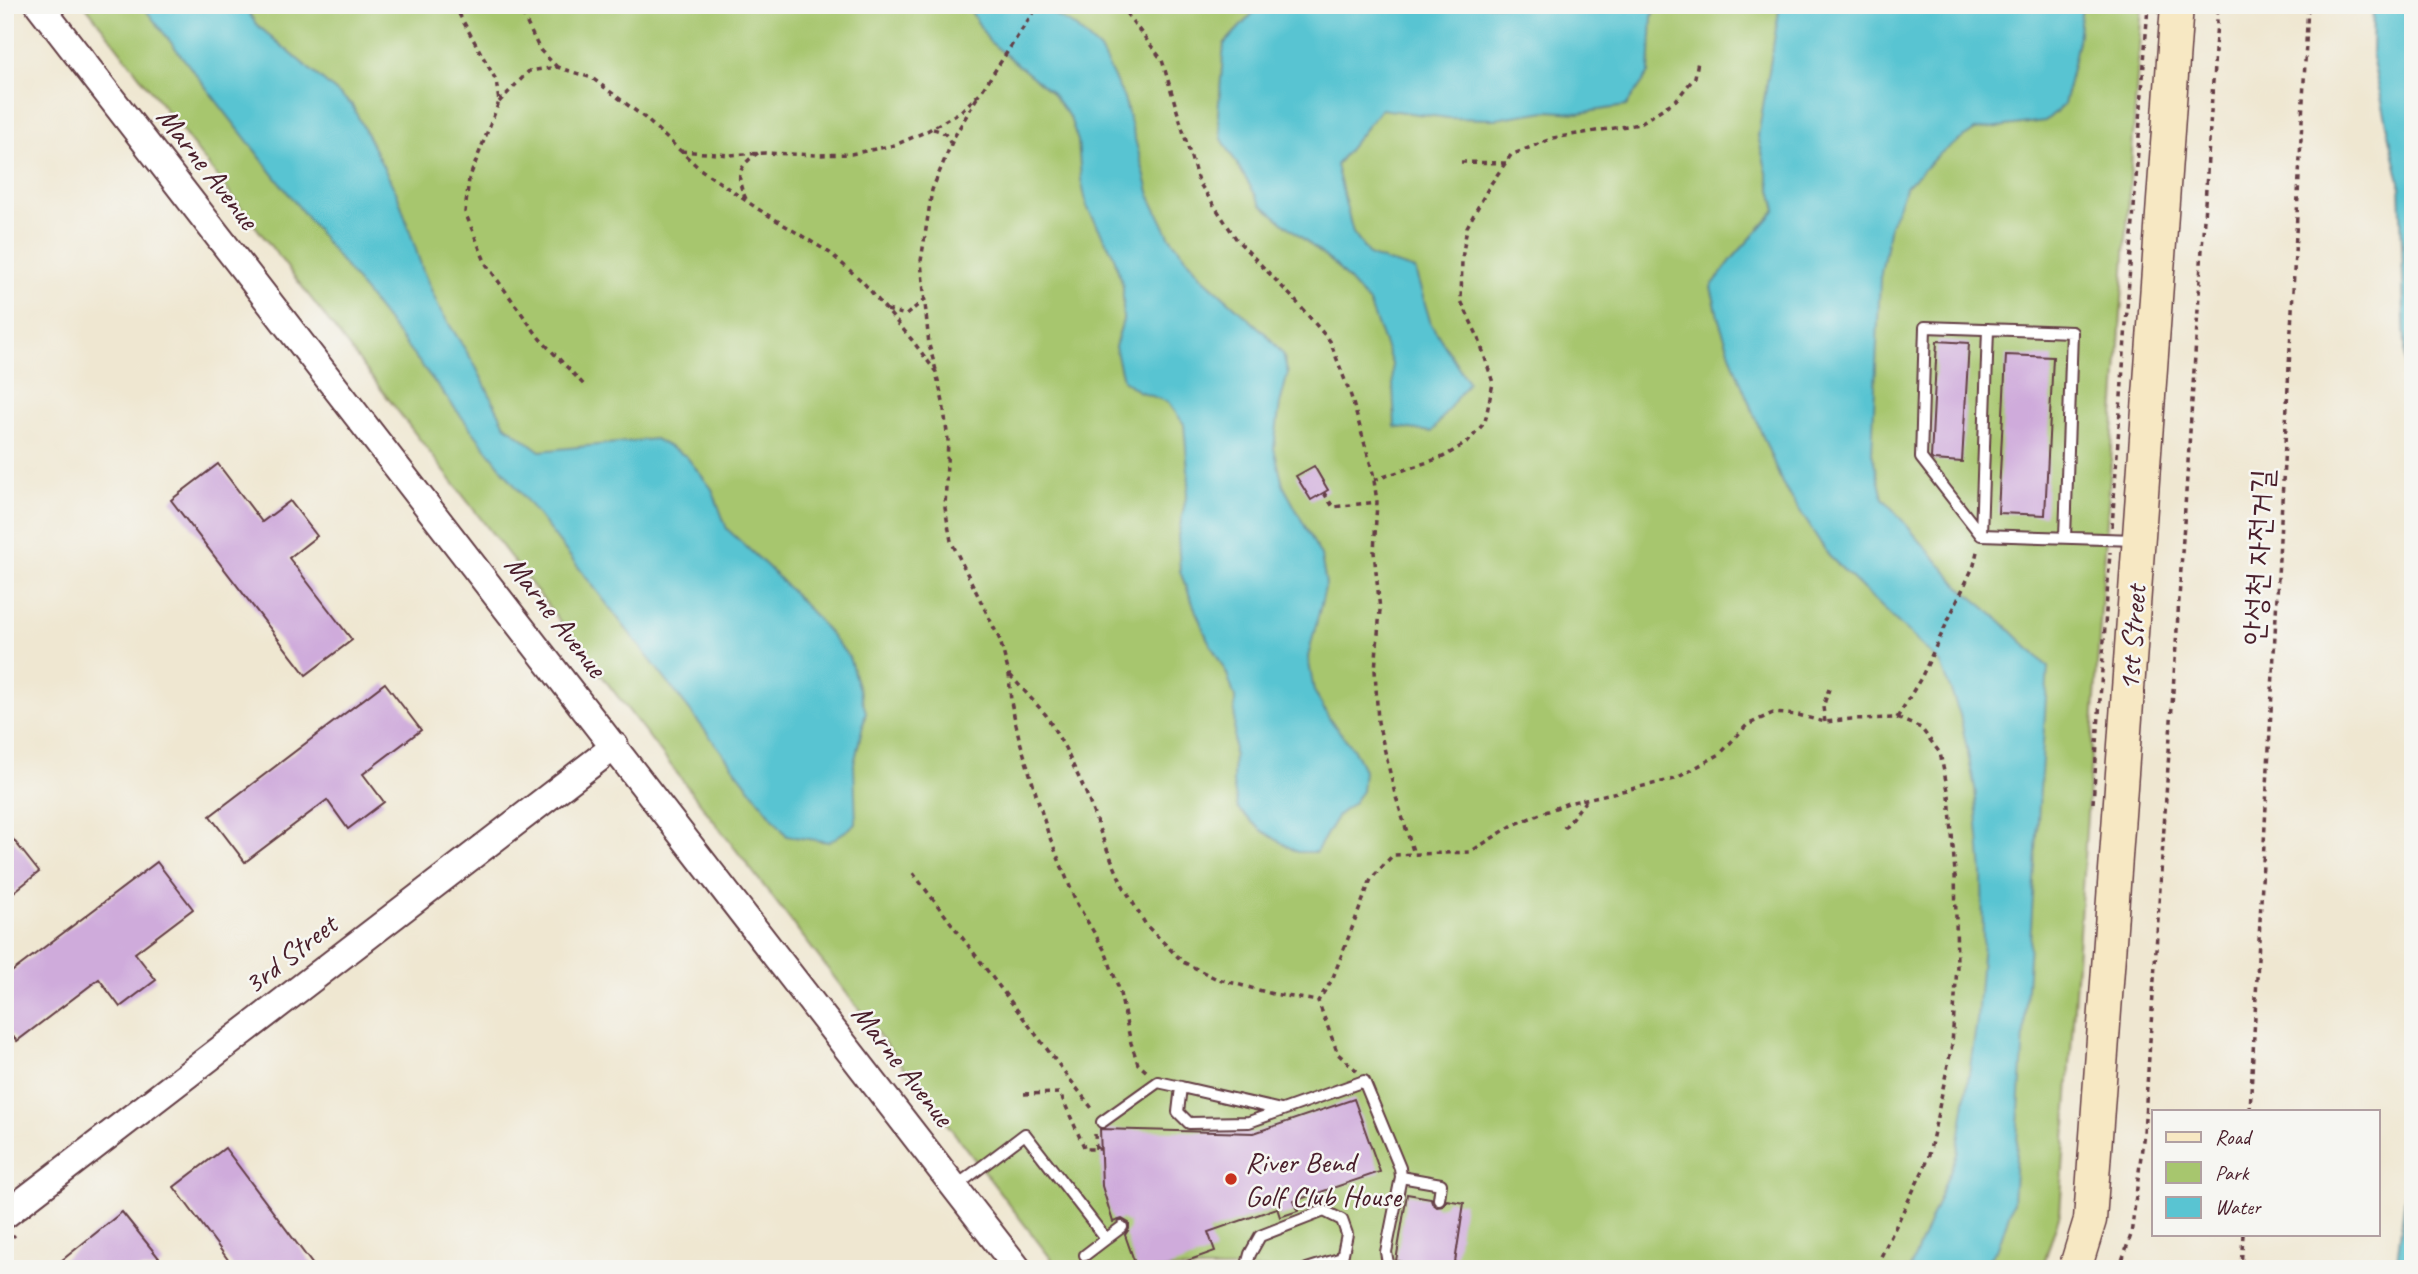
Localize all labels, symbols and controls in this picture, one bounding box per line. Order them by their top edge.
street label: Marne Avenue [148,99,269,239]
street label: 안성천 자전거길 [2234,468,2282,646]
street label: Marne Avenue [496,547,617,687]
street label: 1st Street [2109,581,2155,692]
street label: 3rd Street [236,904,347,1002]
street label: Marne Avenue [843,996,964,1136]
legend [2152,1110,2380,1236]
text: Road [2215,1124,2254,1150]
place label: River Bend Golf Club House [1245,1143,1403,1215]
text: Park [2215,1160,2250,1186]
marker: River Bend Golf Club House [1223,1171,1239,1187]
text: Water [2215,1194,2262,1220]

